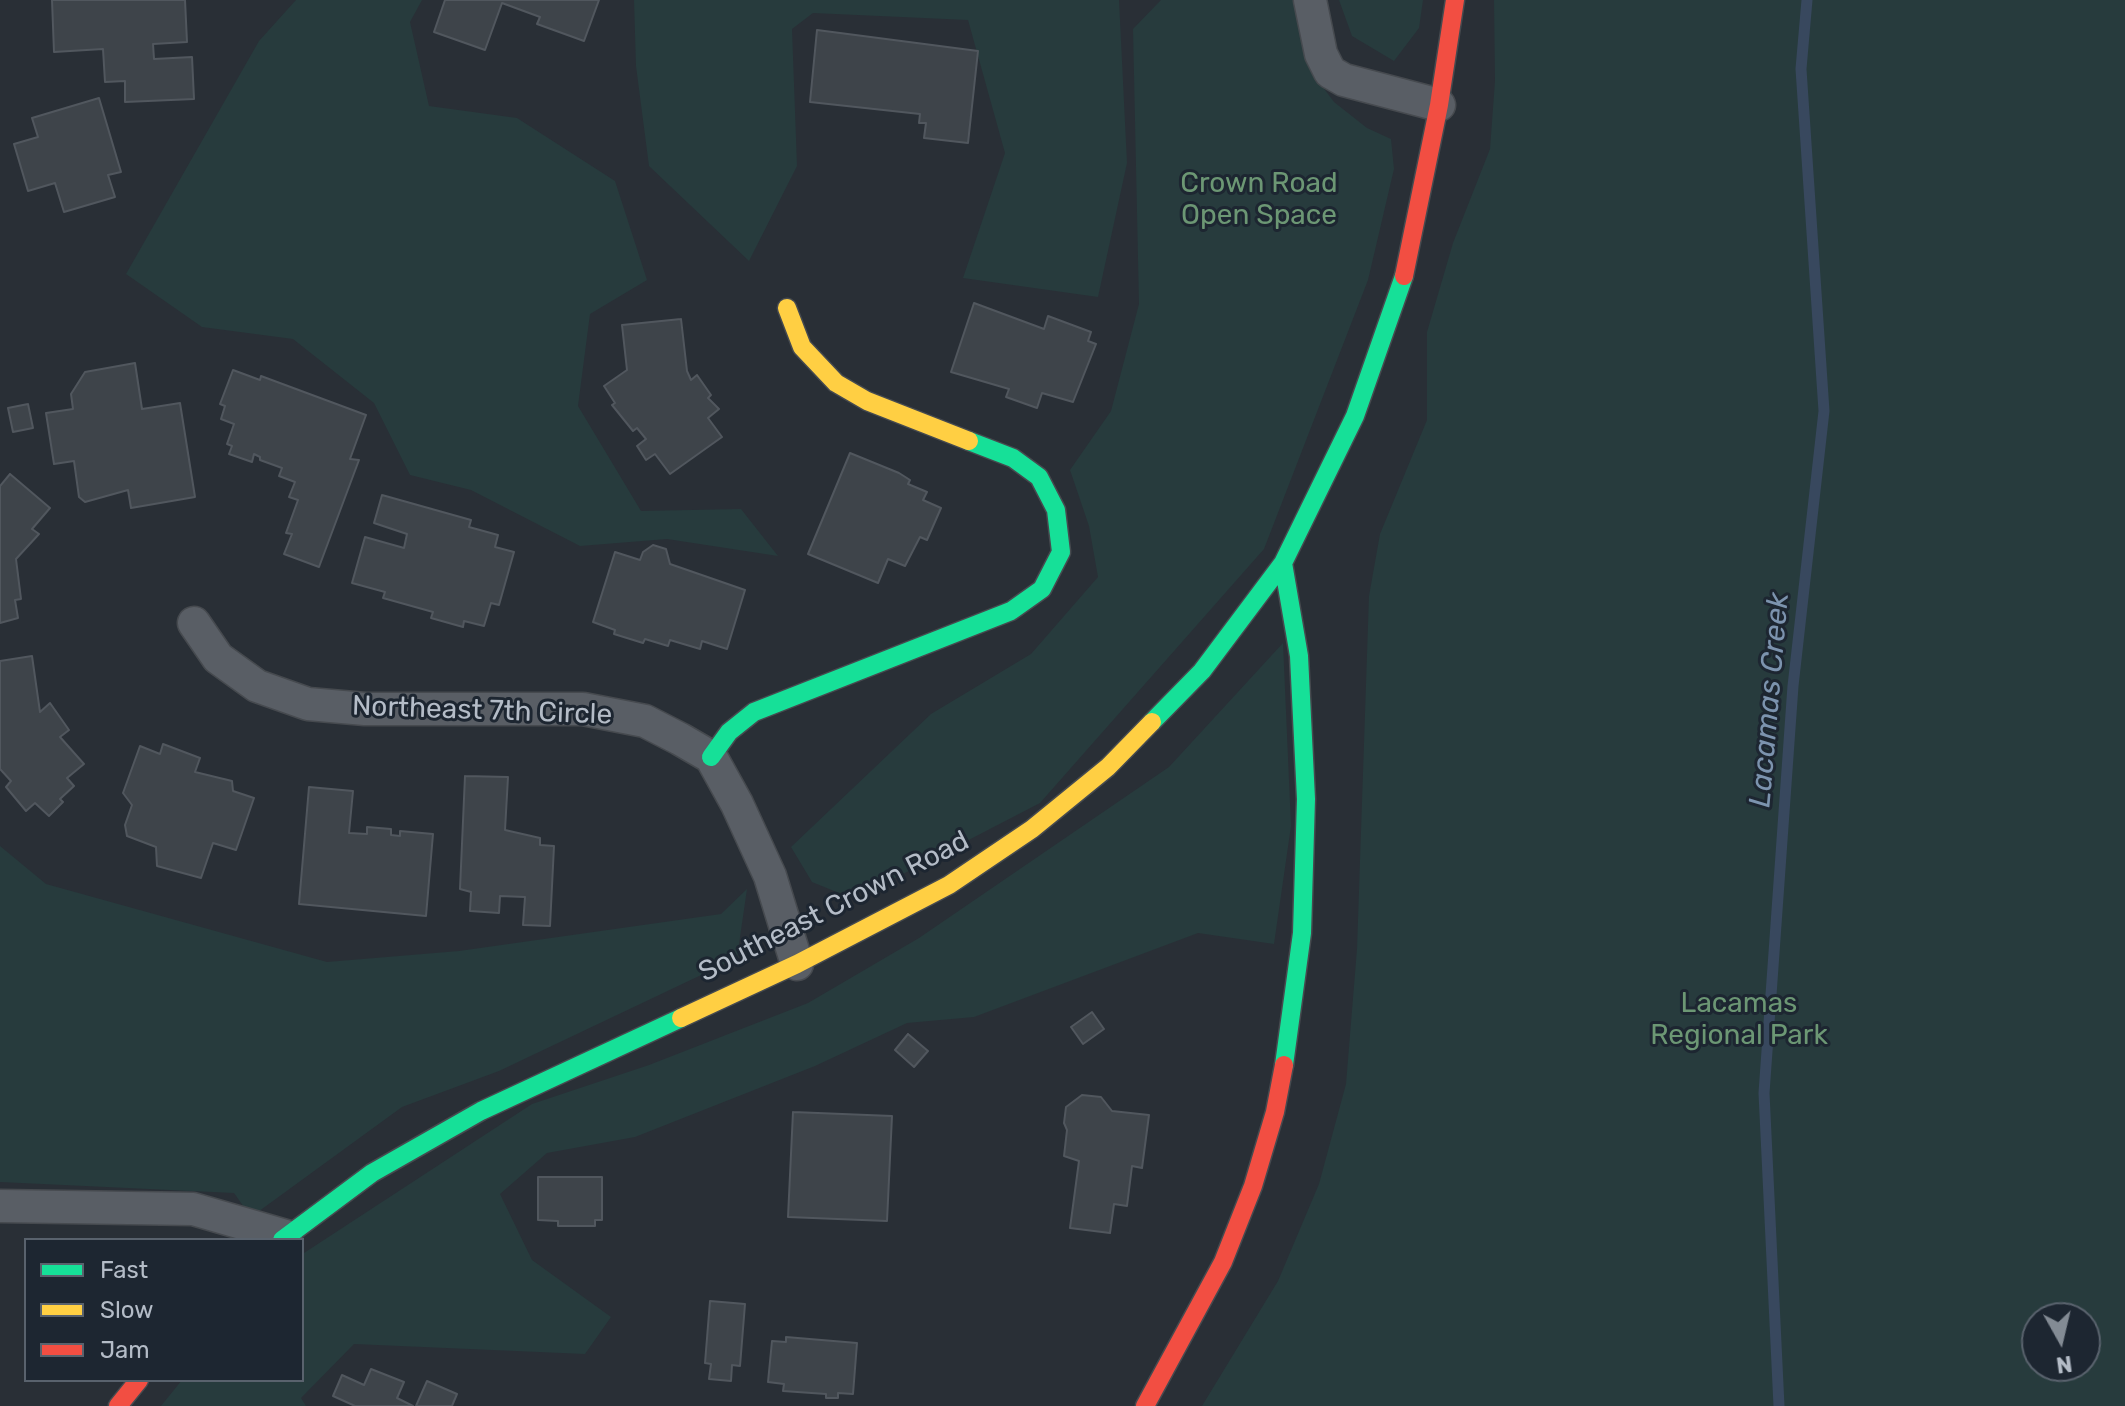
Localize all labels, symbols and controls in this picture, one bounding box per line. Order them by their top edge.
park label: Crown Road Open Space [1180,167,1338,233]
water label: Lacamas Creek [1743,591,1797,809]
street label: Northeast 7th Circle [351,690,613,732]
street label: Southeast Crown Road [693,824,975,990]
park label: Lacamas Regional Park [1650,987,1828,1053]
legend [24,1238,304,1382]
text: Fast [100,1256,148,1284]
text: Slow [100,1296,153,1324]
north arrow [2021,1302,2101,1382]
text: Jam [100,1336,150,1364]
text: N [2054,1350,2074,1379]

